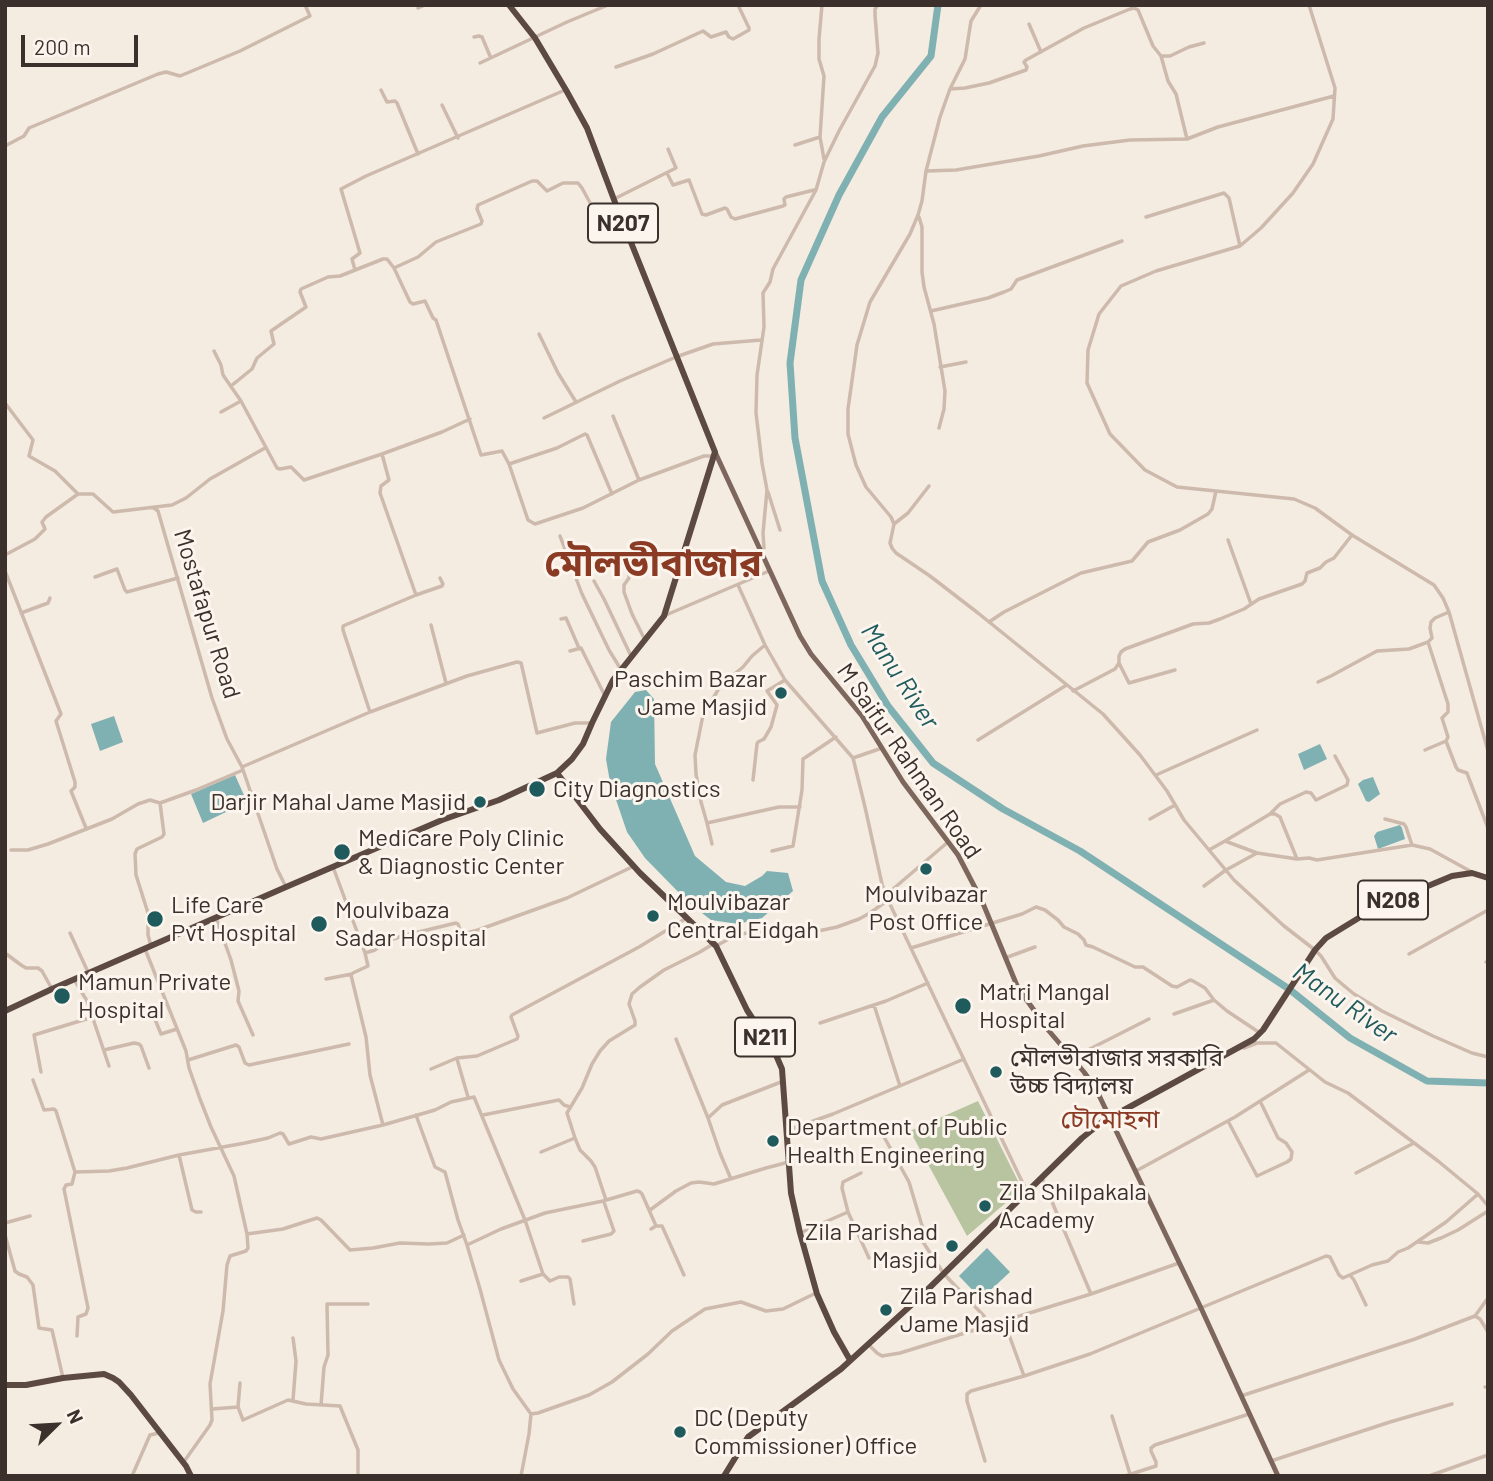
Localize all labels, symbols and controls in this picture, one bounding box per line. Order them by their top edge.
scale bar [24,21,142,65]
text: 200 m [34,34,91,59]
road number: N207 [588,204,658,243]
street label: Mostafapur Road [168,526,246,702]
district label: মৌলভীবাজার [544,540,762,586]
water label: Manu River [854,617,946,735]
street label: M Saifur Rahman Road [831,658,987,864]
place label: Paschim Bazar Jame Masjid [614,665,767,721]
marker: Paschim Bazar Jame Masjid [773,685,789,701]
place label: City Diagnostics [553,775,721,803]
marker: City Diagnostics [527,779,547,799]
place label: Darjir Mahal Jame Masjid [210,788,466,816]
marker: Darjir Mahal Jame Masjid [472,794,488,810]
place label: Medicare Poly Clinic & Diagnostic Center [358,824,564,880]
marker: Medicare Poly Clinic & Diagnostic Center [332,842,352,862]
marker: Moulvibazar Post Office [918,861,934,877]
place label: Moulvibazar Post Office [864,880,988,936]
road number: N208 [1358,880,1428,920]
place label: Moulvibazar Central Eidgah [667,888,819,944]
place label: Life Care Pvt Hospital [171,891,296,947]
place label: Moulvibaza Sadar Hospital [335,896,486,952]
marker: Moulvibazar Central Eidgah [645,908,661,924]
marker: Life Care Pvt Hospital [145,909,165,929]
marker: Moulvibaza Sadar Hospital [309,914,329,934]
water label: Manu River [1287,956,1403,1050]
place label: Mamun Private Hospital [78,968,231,1024]
place label: Matri Mangal Hospital [979,978,1110,1034]
marker: Mamun Private Hospital [52,986,72,1006]
marker: Matri Mangal Hospital [953,996,973,1016]
road number: N211 [735,1018,795,1056]
place label: মৌলভীবাজার সরকারি উচ্চ বিদ্যালয় [1010,1044,1223,1100]
marker: মৌলভীবাজার সরকারি উচ্চ বিদ্যালয় [988,1064,1004,1080]
district label: চৌমোহনা [1061,1103,1159,1135]
place label: Department of Public Health Engineering [787,1113,1007,1169]
marker: Department of Public Health Engineering [765,1133,781,1149]
place label: Zila Shilpakala Academy [999,1178,1147,1234]
marker: Zila Shilpakala Academy [977,1198,993,1214]
place label: Zila Parishad Masjid [805,1218,938,1274]
marker: Zila Parishad Masjid [944,1238,960,1254]
place label: Zila Parishad Jame Masjid [900,1282,1033,1338]
marker: Zila Parishad Jame Masjid [878,1302,894,1318]
north arrow [21,1390,91,1460]
place label: DC (Deputy Commissioner) Office [694,1404,917,1460]
text: N [63,1406,89,1427]
marker: DC (Deputy Commissioner) Office [672,1424,688,1440]

